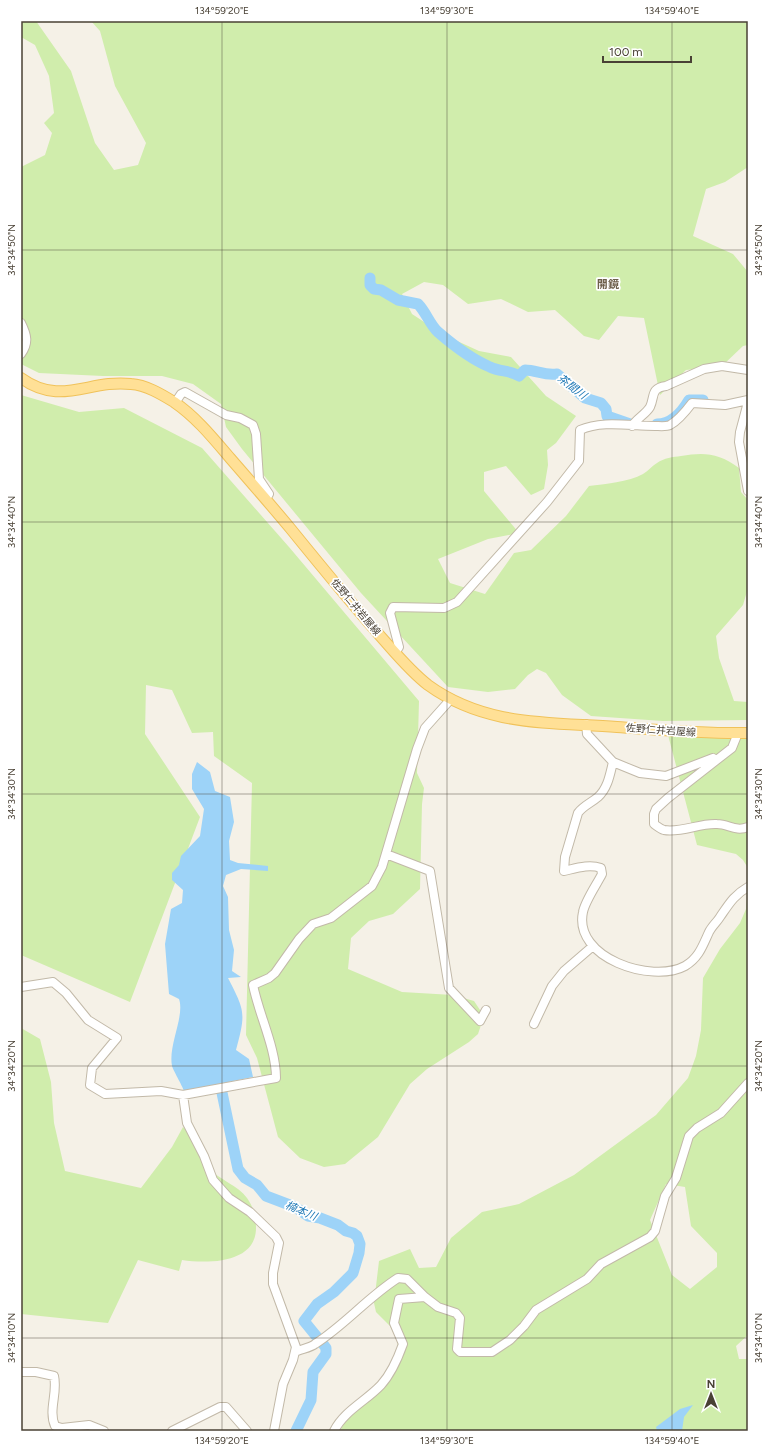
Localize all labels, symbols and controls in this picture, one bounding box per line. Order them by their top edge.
text: 134°59'20"E [195,4,249,17]
text: 134°59'30"E [420,4,474,17]
text: 134°59'40"E [645,4,699,17]
scale bar [603,38,691,64]
text: 100 m [609,45,643,59]
text: 34°34'50"N [5,224,18,276]
text: 34°34'50"N [752,224,765,276]
district label: 開鏡 [597,278,620,291]
water label: 茶間川 [555,372,590,403]
text: 34°34'40"N [5,496,18,548]
text: 34°34'40"N [752,496,765,548]
street label: 佐野仁井岩屋線 [329,576,383,638]
street label: 佐野仁井岩屋線 [626,721,696,739]
text: 34°34'30"N [5,768,18,820]
text: 34°34'30"N [752,768,765,820]
text: 34°34'20"N [5,1040,18,1092]
text: 34°34'20"N [752,1040,765,1092]
water label: 楠本川 [283,1199,320,1224]
text: 34°34'10"N [5,1313,18,1363]
text: 34°34'10"N [752,1313,765,1363]
north arrow [691,1374,731,1414]
text: N [707,1378,715,1391]
text: 134°59'20"E [195,1434,249,1447]
text: 134°59'30"E [420,1434,474,1447]
text: 134°59'40"E [645,1434,699,1447]

